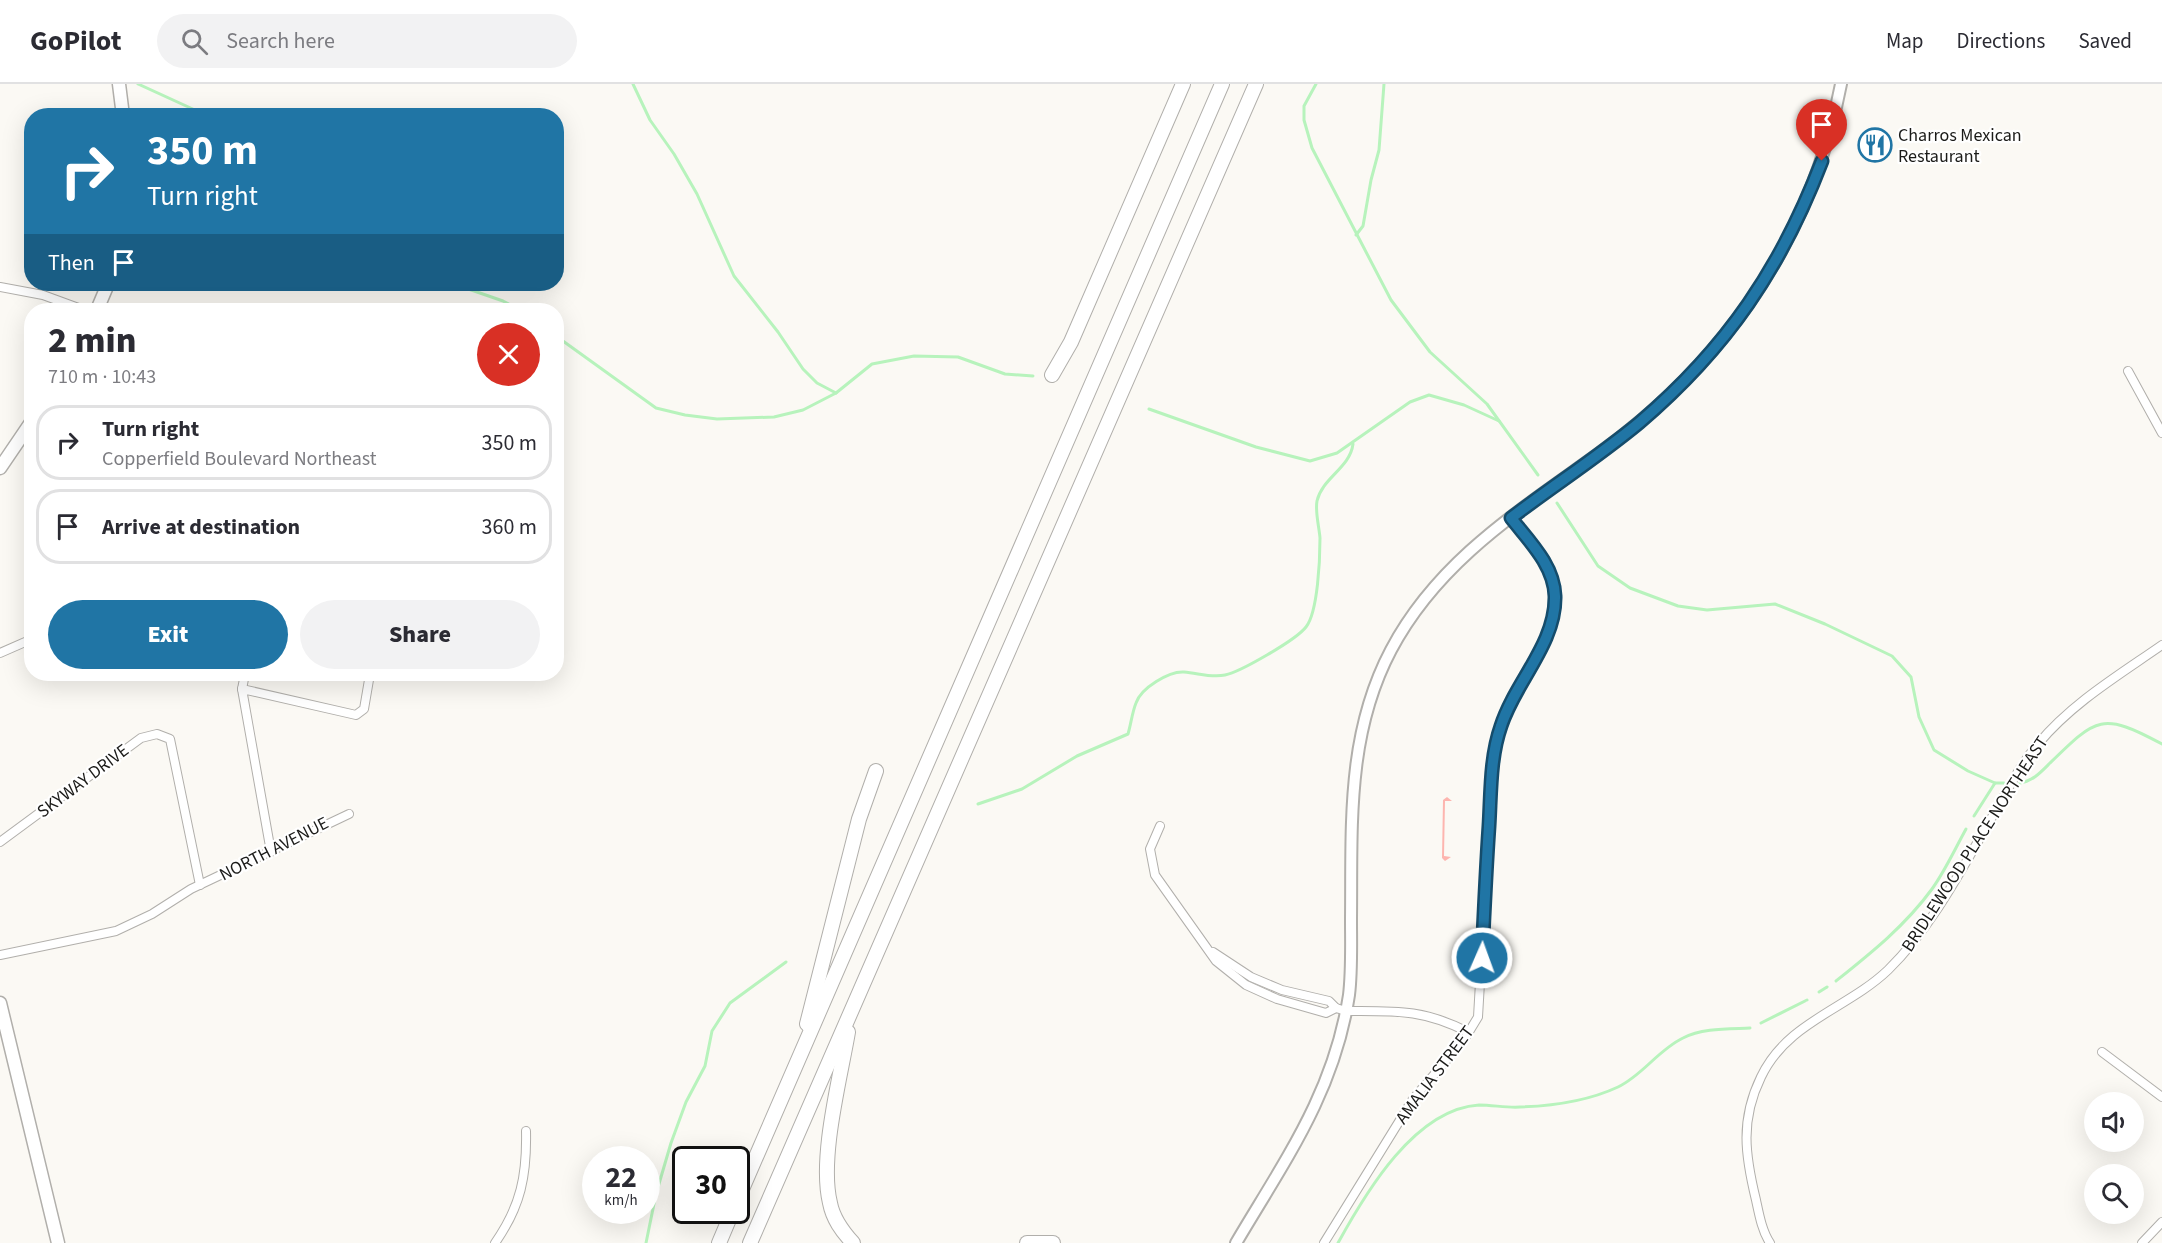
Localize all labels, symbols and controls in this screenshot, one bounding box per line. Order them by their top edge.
search box [157,14,577,68]
text: GoPilot [30,21,121,61]
icon: search [178,25,211,58]
text: Search here [226,25,335,57]
text: Map [1886,26,1924,56]
text: Directions [1957,26,2045,56]
text: Saved [2078,26,2132,56]
pin [1796,99,1847,161]
icon: arrive [1805,108,1838,141]
text: 350 m [147,121,258,181]
place label: Charros Mexican Restaurant [1898,123,2022,169]
restaurant icon: Charros Mexican Restaurant [1857,127,1893,163]
icon: right [48,132,126,210]
text: Turn right [147,177,258,216]
icon: arrive [107,246,140,279]
text: Then [48,247,95,279]
text: 2 min [48,315,136,366]
button: close [477,323,540,386]
text: 710 m · 10:43 [48,363,156,391]
text: Turn right [102,413,199,445]
icon: right [51,426,84,459]
text: 350 m [482,427,537,459]
text: Copperfield Boulevard Northeast [102,445,377,473]
icon: arrive [51,510,84,543]
text: Arrive at destination [102,511,300,543]
text: 360 m [482,511,537,543]
button: Exit [48,600,288,669]
button: Share [300,600,540,669]
street label: BRIDLEWOOD PLACE NORTHEAST [1896,731,2054,957]
street label: SKYWAY DRIVE [32,738,134,824]
street label: NORTH AVENUE [215,811,333,887]
position arrow [1450,926,1514,990]
street label: AMALIA STREET [1390,1020,1480,1129]
map controls [2084,1092,2144,1224]
button: sound [2084,1092,2144,1152]
speed limit sign: 30 [672,1146,750,1224]
text: 22 [605,1156,637,1199]
button: search [2084,1164,2144,1224]
text: km/h [604,1190,638,1211]

